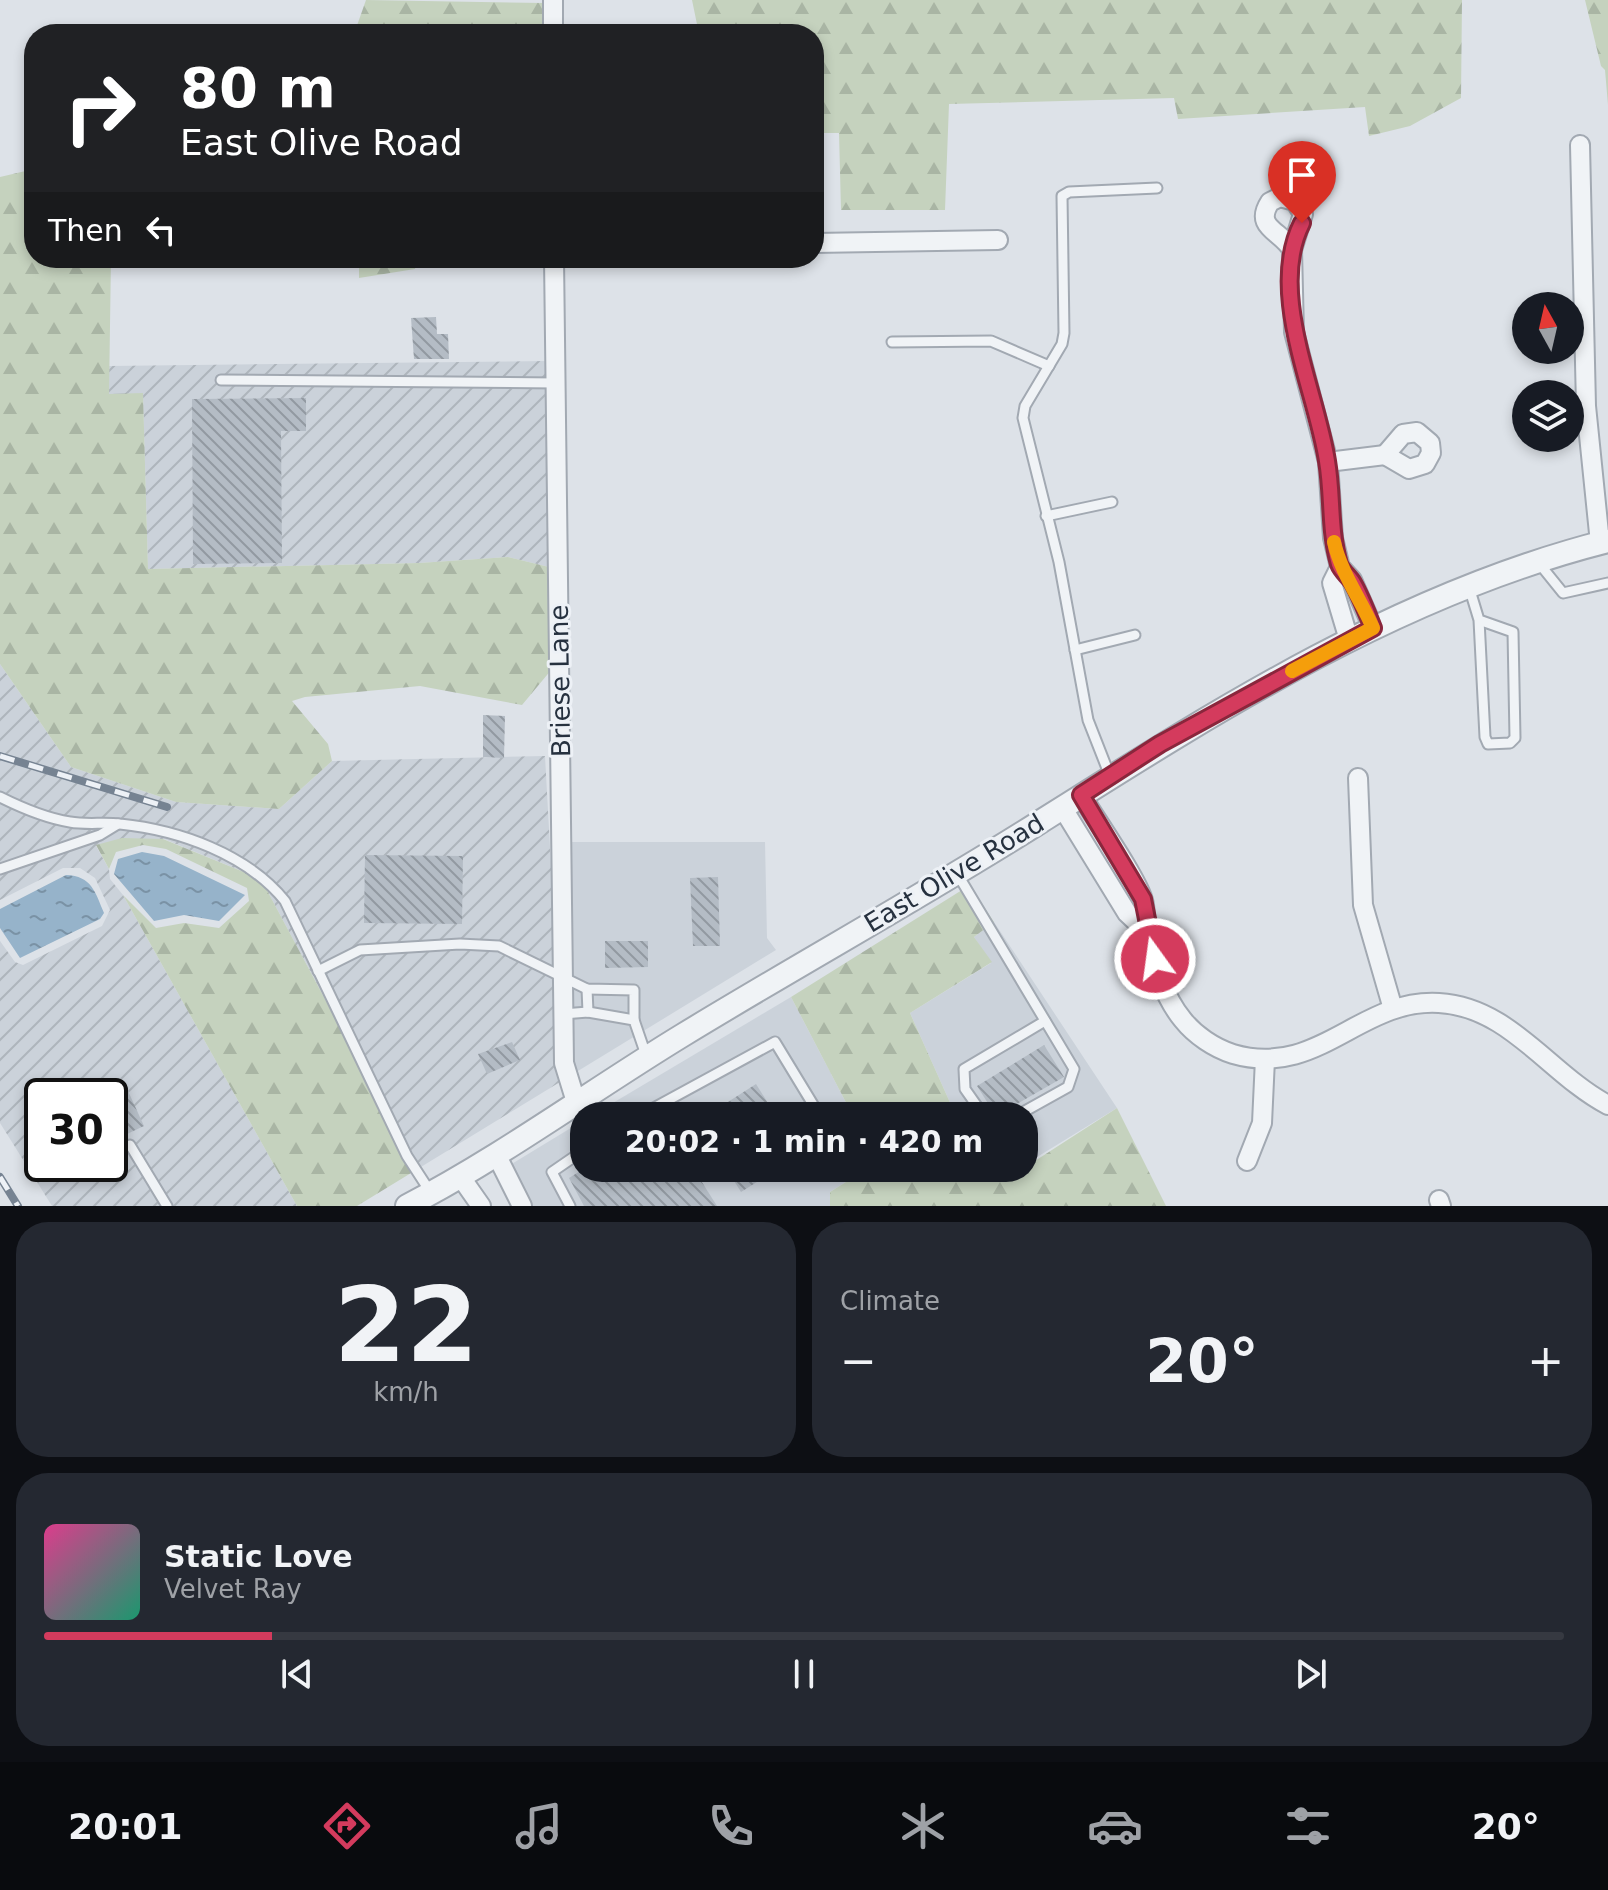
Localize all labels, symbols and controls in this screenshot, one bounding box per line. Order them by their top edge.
text: 80 m [180,55,336,120]
icon: right [48,56,152,160]
text: East Olive Road [180,122,463,163]
pin [1268,141,1336,223]
icon: arrive [1280,153,1324,197]
icon: left [139,208,183,252]
text: Then [48,213,123,248]
north arrow [1512,292,1584,364]
map controls [1512,292,1584,452]
button: layers [1512,380,1584,452]
street label: Briese Lane [544,605,576,757]
street label: East Olive Road [859,808,1049,938]
position arrow [1113,917,1197,1001]
speed limit sign: 30 [24,1078,128,1182]
text: 20:02 · 1 min · 420 m [625,1124,983,1159]
text: 22 [334,1264,478,1386]
text: Climate [840,1286,940,1316]
text: 20° [1145,1326,1259,1396]
text: − [840,1335,877,1386]
text: + [1527,1335,1564,1386]
text: km/h [373,1377,439,1407]
text: Static Love [164,1539,353,1574]
text: Velvet Ray [164,1574,302,1604]
icon: previous [275,1652,319,1696]
icon: pause [782,1652,826,1696]
icon: next [1289,1652,1333,1696]
icon: directions [319,1798,375,1854]
icon: music [511,1798,567,1854]
icon: phone [703,1798,759,1854]
icon: climate [895,1798,951,1854]
icon: car [1087,1798,1143,1854]
icon: filters [1280,1798,1336,1854]
text: 20:01 [68,1806,183,1847]
text: 20° [1472,1806,1540,1847]

